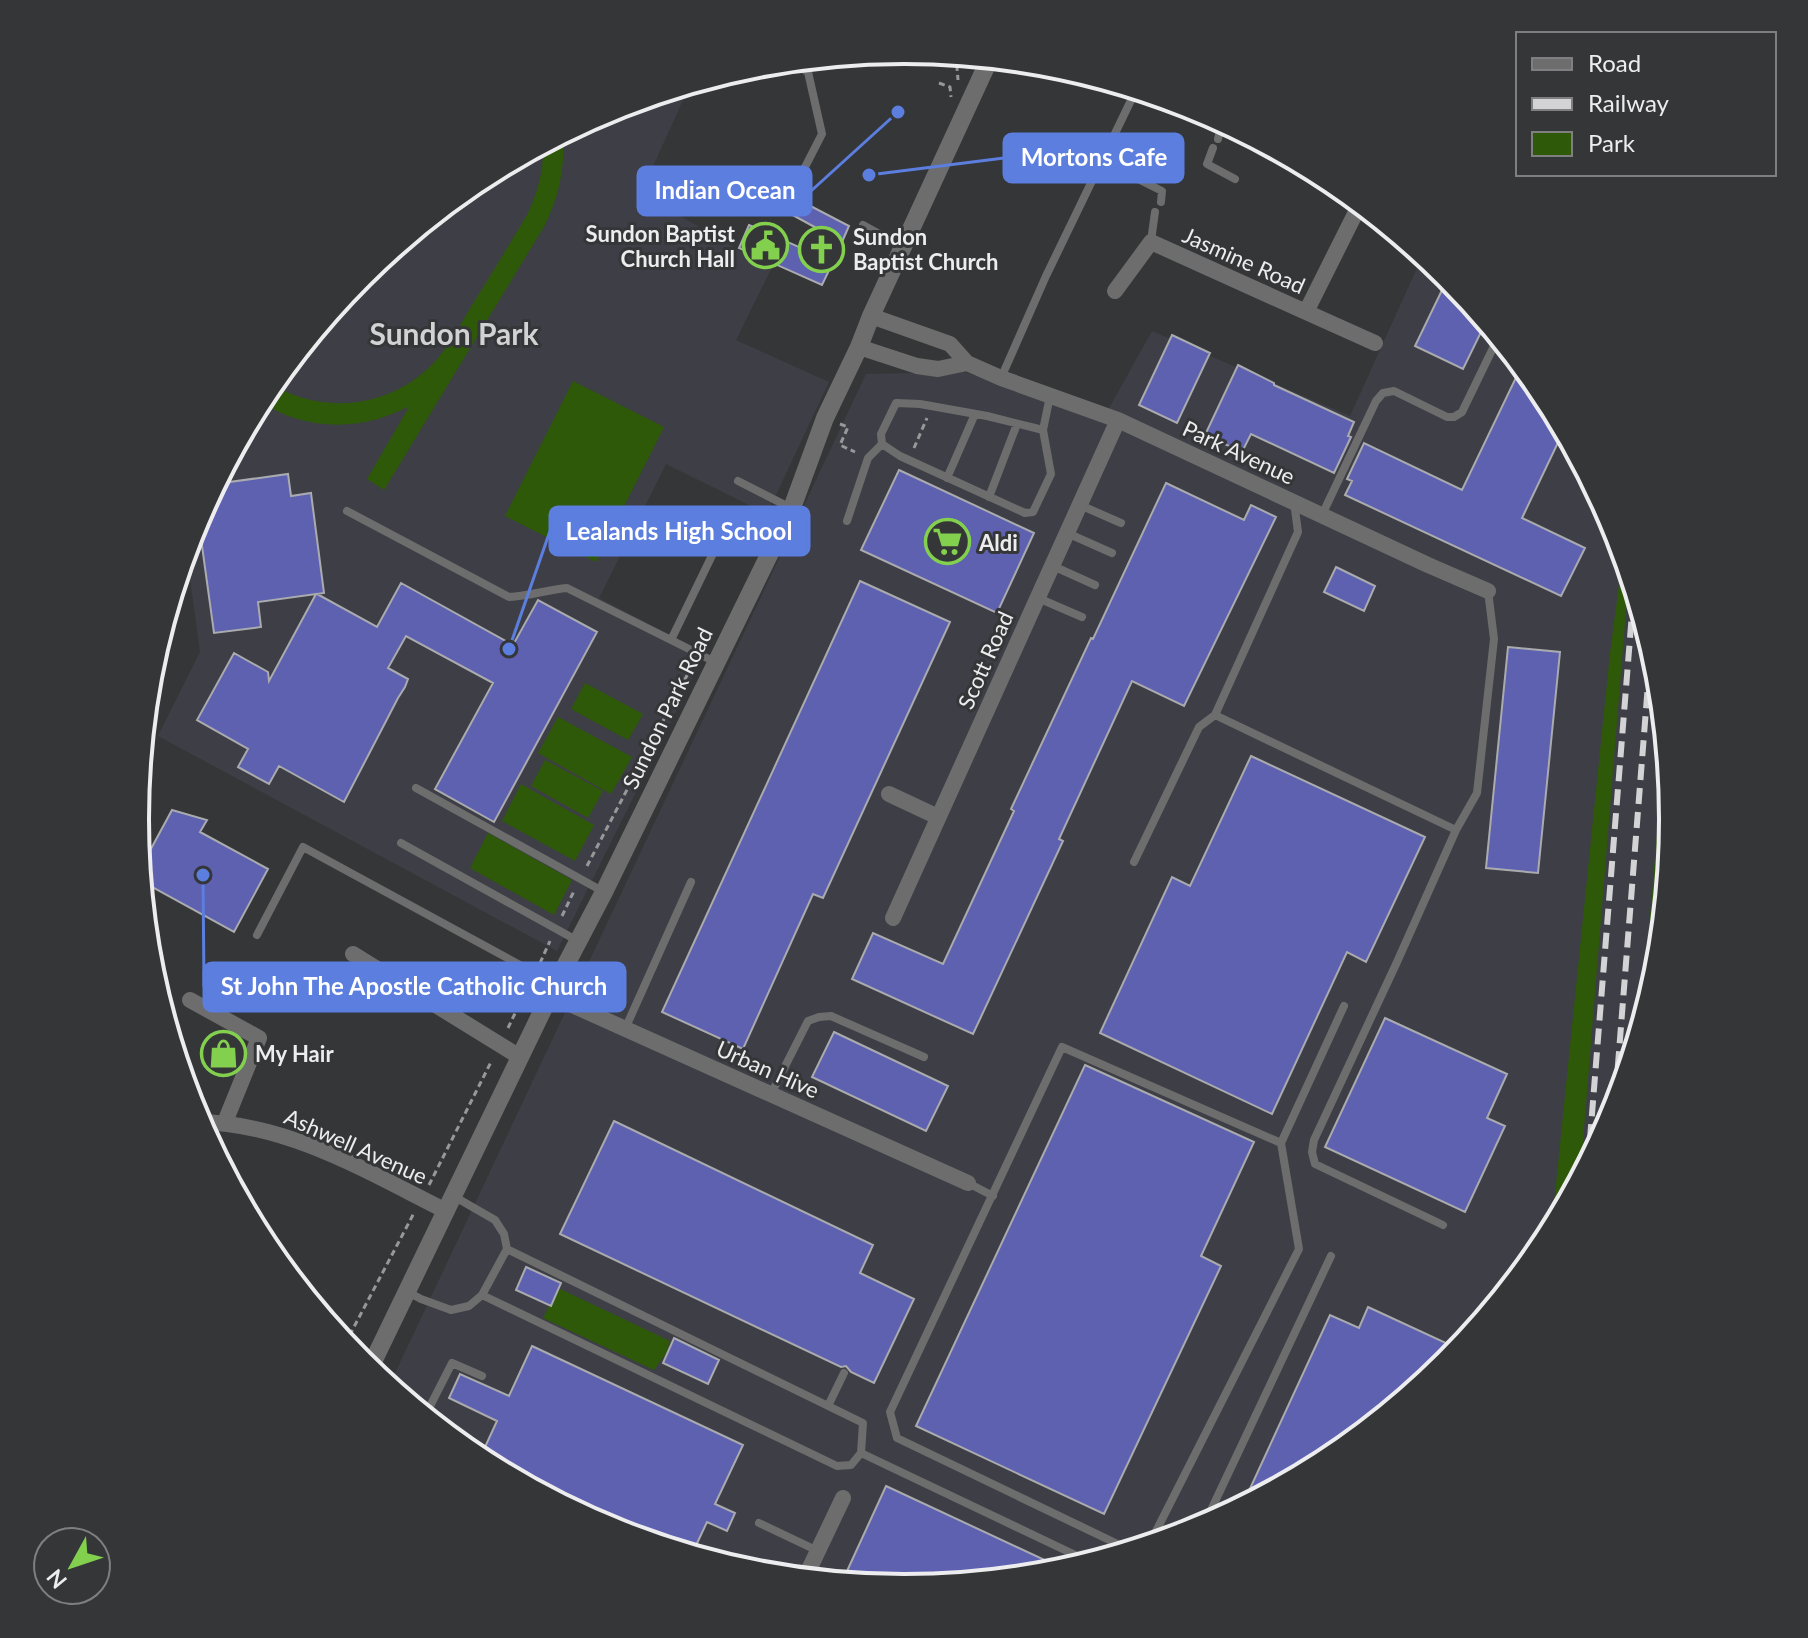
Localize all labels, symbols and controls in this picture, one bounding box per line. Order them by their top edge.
legend [1516,32,1776,176]
text: Road [1588,48,1641,77]
text: Railway [1588,88,1670,117]
text: Park [1588,128,1636,157]
callout: Mortons Cafe [1004,134,1183,182]
text: Mortons Cafe [1021,142,1167,171]
callout: Indian Ocean [638,167,811,215]
text: Indian Ocean [655,175,795,204]
place label: Sundon Baptist Church Hall [586,220,736,272]
street label: Jasmine Road [1179,221,1309,299]
public building icon: Sundon Baptist Church Hall [742,222,790,270]
place label: Sundon Baptist Church [853,223,998,275]
church icon: Sundon Baptist Church [798,225,846,273]
district label: Sundon Park [369,315,539,351]
street label: Park Avenue [1179,414,1299,490]
callout: Lealands High School [550,507,809,555]
text: Lealands High School [566,516,792,545]
supermarket icon: Aldi [924,518,972,566]
place label: Aldi [978,529,1018,556]
street label: Scott Road [952,607,1018,713]
street label: Sundon Park Road [616,623,718,793]
callout: St John The Apostle Catholic Church [204,963,625,1011]
text: St John The Apostle Catholic Church [221,971,607,1000]
shop icon: My Hair [200,1029,248,1077]
street label: Urban Hive [712,1034,824,1104]
place label: My Hair [255,1040,334,1067]
street label: Ashwell Avenue [280,1102,432,1190]
north arrow [32,1526,112,1606]
text: N [41,1564,72,1594]

